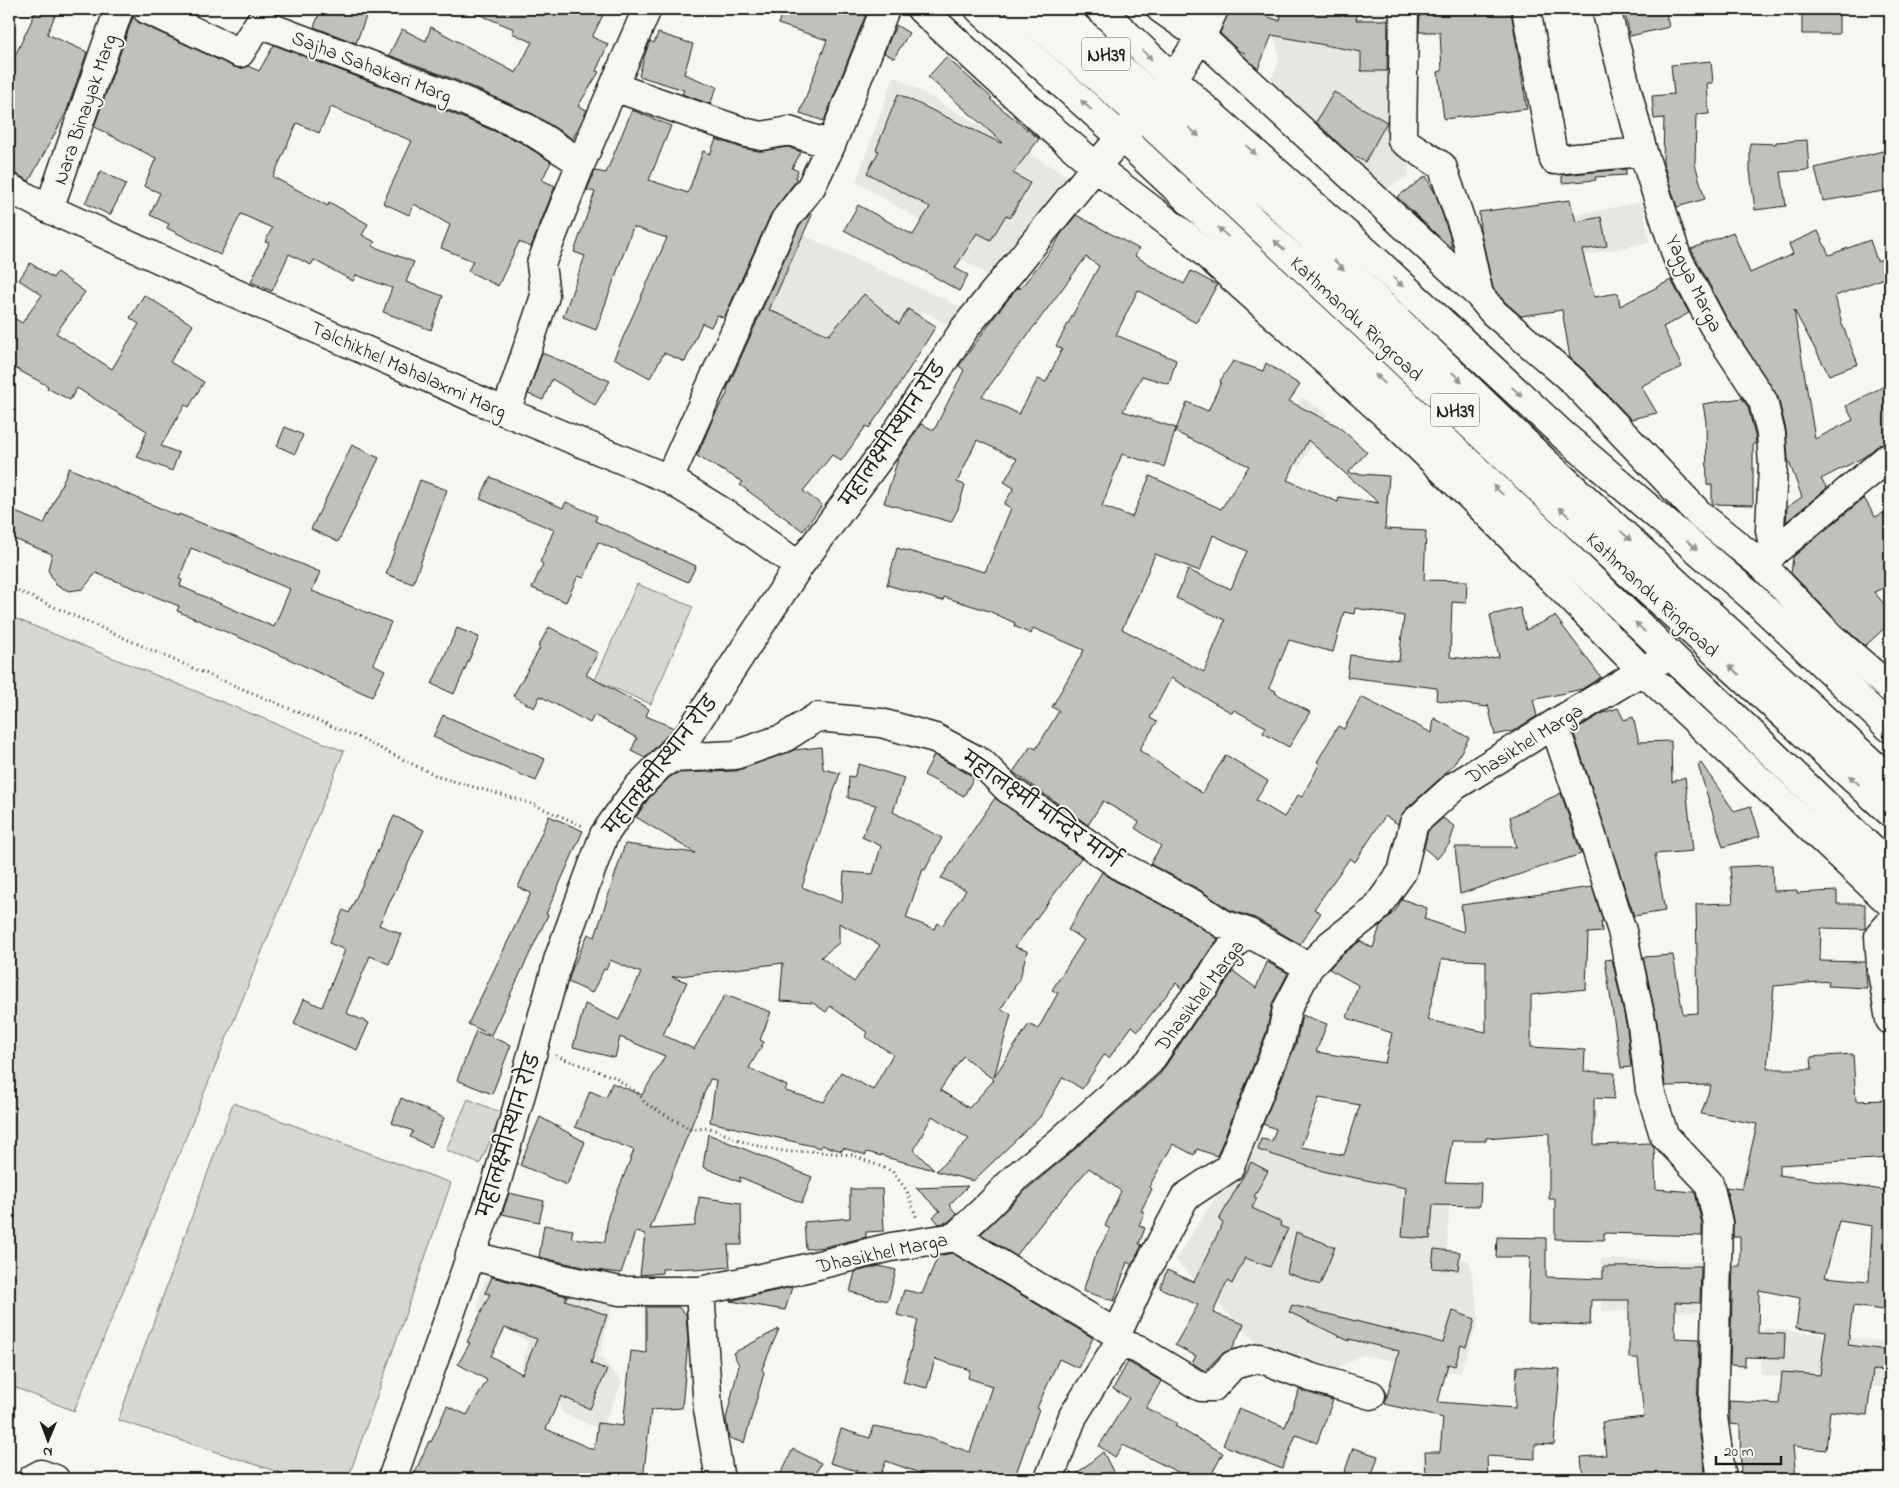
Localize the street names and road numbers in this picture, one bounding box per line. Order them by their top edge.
street label: Sajha Sahakari Marg [286,24,455,113]
street label: Nara Binayak Marg [47,30,127,189]
road number: NH39 [1082,38,1130,70]
street label: Yagya Marga [1656,231,1729,338]
street label: Kathmandu Ringroad [1282,250,1428,390]
street label: Talchikhel Mahalaxmi Marg [305,315,511,429]
street label: महालक्ष्मीस्थान रोड [831,354,954,515]
road number: NH39 [1431,394,1479,426]
street label: Kathmandu Ringroad [1578,526,1724,666]
street label: महालक्ष्मीस्थान रोड [595,688,727,843]
street label: Dhasikhel Marga [1460,698,1590,794]
street label: महालक्ष्मी मन्दिर मार्ग [953,742,1127,877]
street label: Dhasikhel Marga [1149,935,1253,1060]
street label: महालक्ष्मीस्थान रोड [468,1048,550,1222]
street label: Dhasikhel Marga [813,1226,951,1284]

